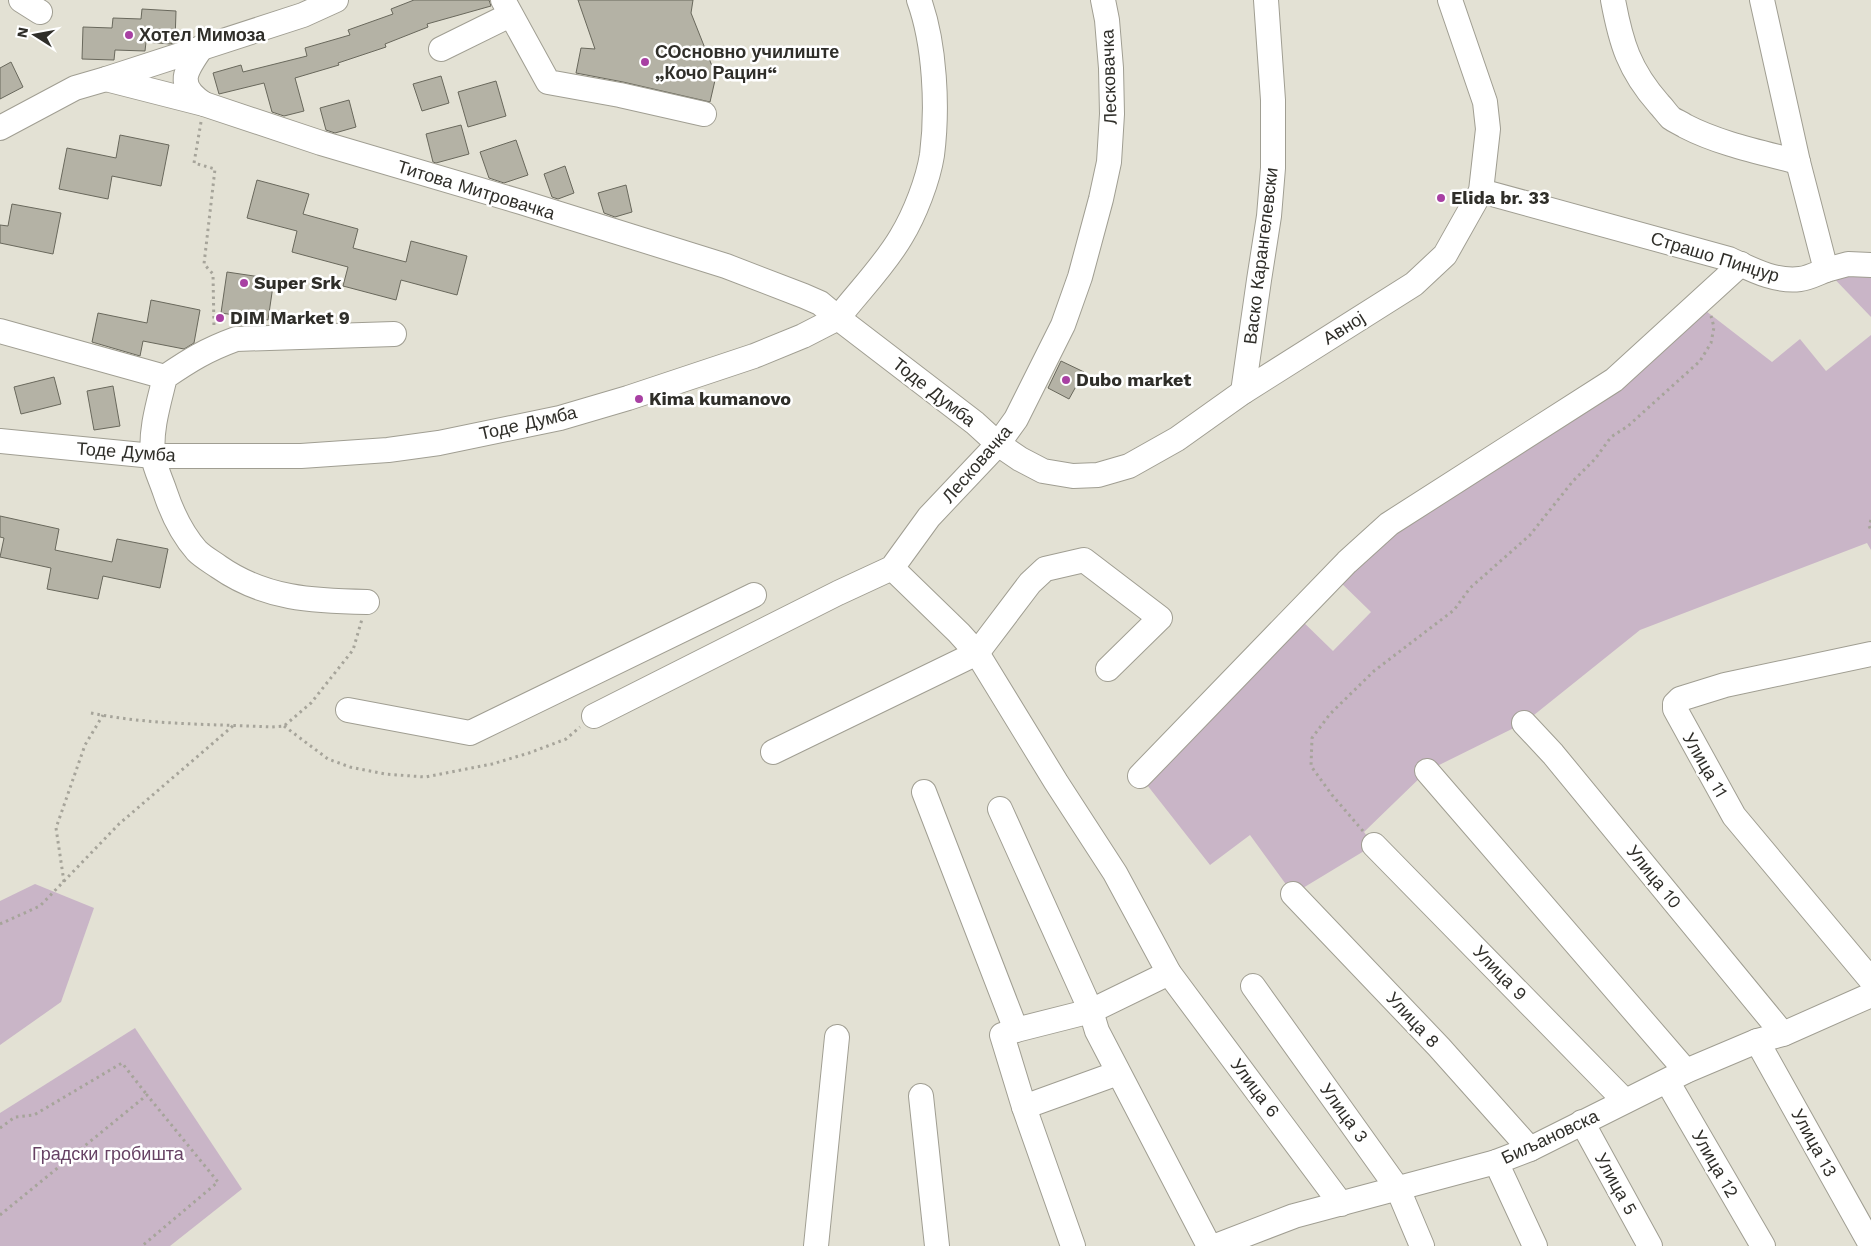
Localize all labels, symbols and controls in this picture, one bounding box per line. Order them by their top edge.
north arrow [10,10,60,60]
place label: Хотел Мимоза [139,24,266,45]
text: N [13,26,31,39]
street label: Лесковачка [1096,28,1121,125]
marker: Хотел Мимоза [123,29,135,41]
place label: СОсновно училиште „Кочо Рацин“ [655,41,839,83]
marker: СОсновно училиште „Кочо Рацин“ [639,56,651,68]
street label: Титова Митровачка [395,156,558,224]
street label: Васко Карангелевски [1239,166,1282,346]
place label: Elida br. 33 [1451,187,1550,208]
marker: Elida br. 33 [1435,192,1447,204]
street label: Страшо Пинџур [1648,227,1782,286]
place label: Super Srk [254,272,342,293]
marker: Super Srk [238,277,250,289]
place label: DIM Market 9 [230,307,350,328]
street label: Авној [1319,307,1369,349]
marker: DIM Market 9 [214,312,226,324]
street label: Тоде Думба [889,353,981,431]
place label: Dubo market [1076,369,1191,390]
marker: Dubo market [1060,374,1072,386]
place label: Kima kumanovo [649,388,791,409]
marker: Kima kumanovo [633,393,645,405]
street label: Тоде Думба [477,401,580,444]
street label: Лесковачка [937,420,1017,507]
street label: Тоде Думба [76,438,177,466]
street label: Улица 11 [1679,729,1732,801]
street label: Улица 10 [1623,841,1686,912]
street label: Улица 9 [1469,941,1532,1005]
street label: Улица 8 [1382,988,1444,1052]
street label: Улица 6 [1226,1054,1284,1121]
street label: Улица 3 [1316,1079,1373,1146]
street label: Биљановска [1498,1104,1603,1168]
street label: Улица 13 [1787,1105,1842,1180]
street label: Улица 12 [1688,1126,1743,1201]
park label: Градски гробишта [32,1143,185,1164]
street label: Улица 5 [1591,1149,1642,1218]

